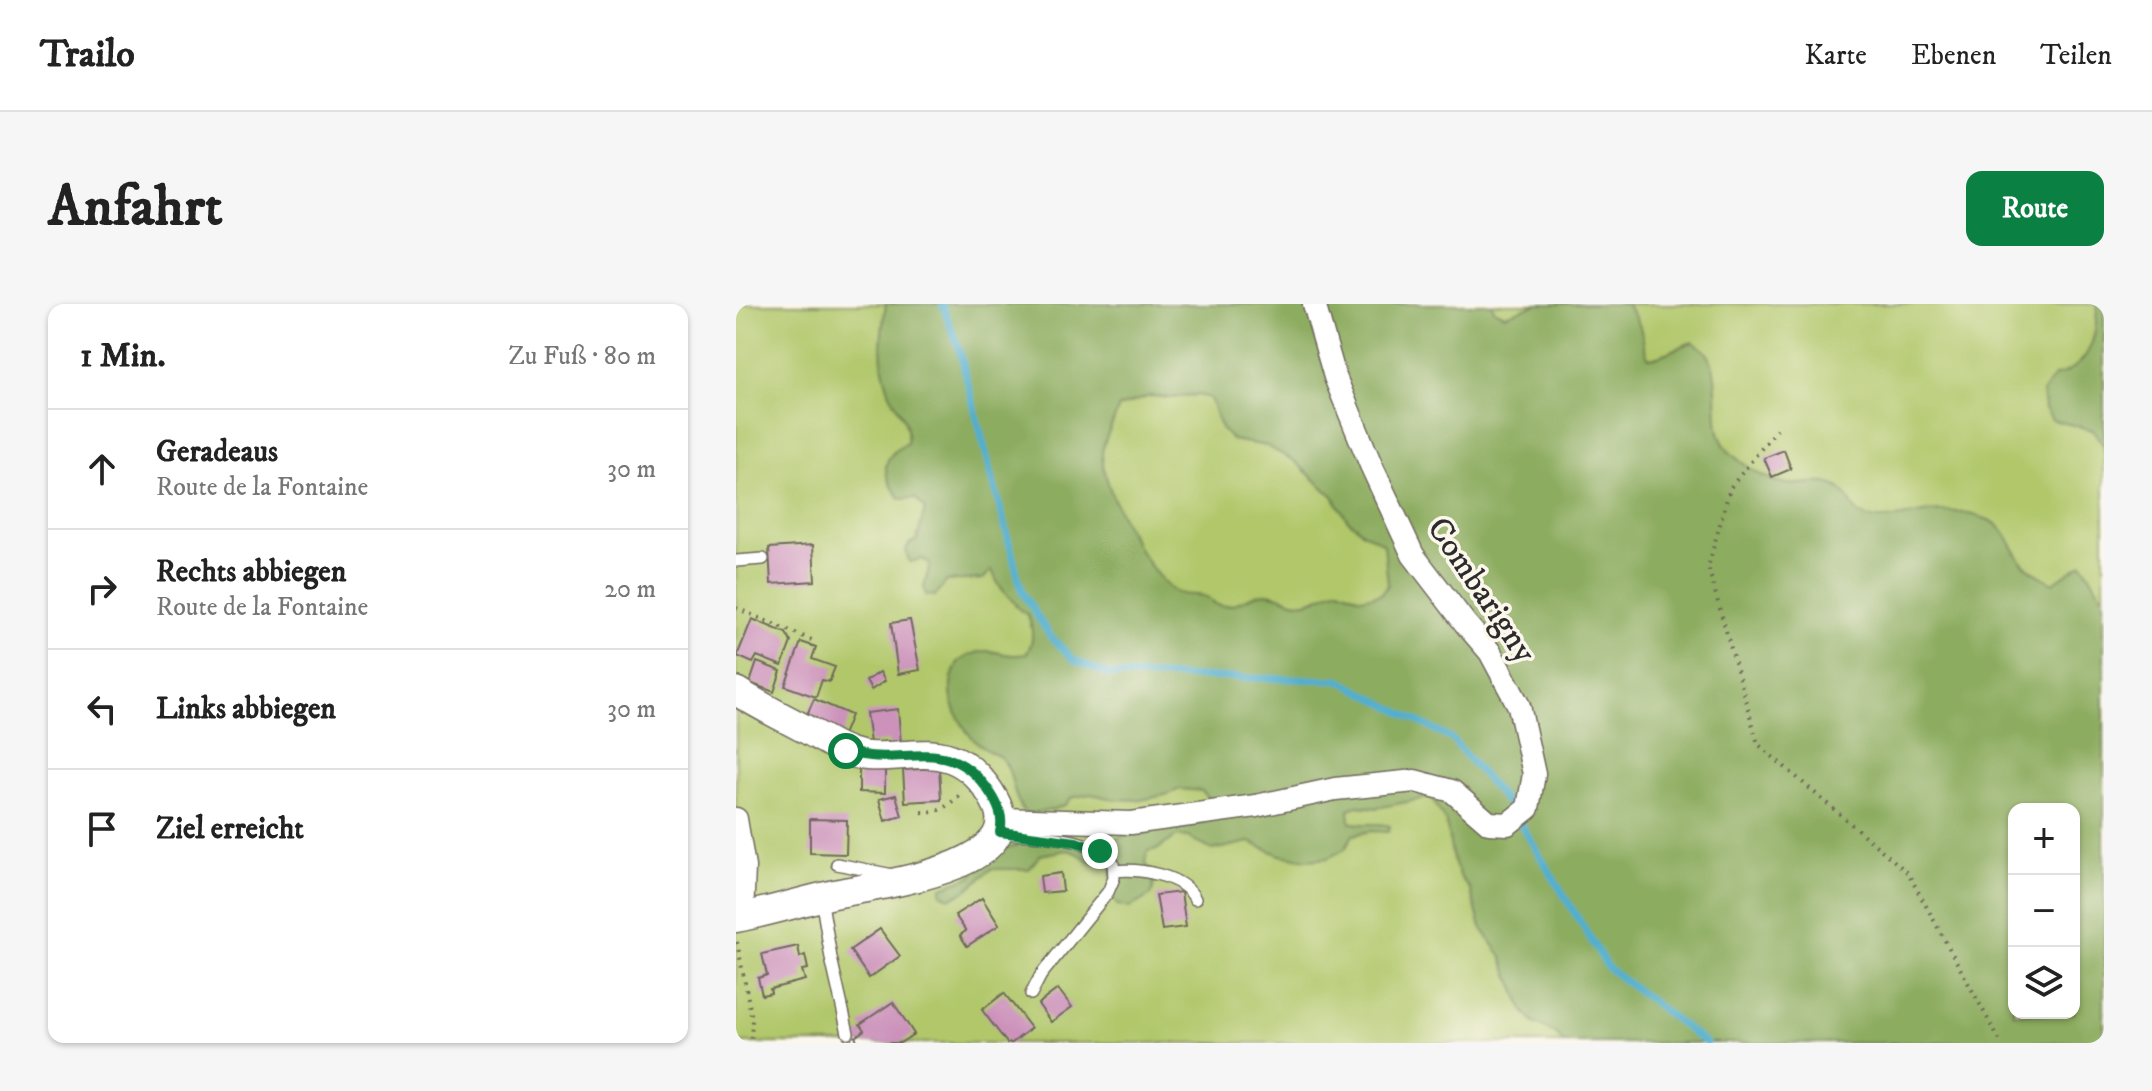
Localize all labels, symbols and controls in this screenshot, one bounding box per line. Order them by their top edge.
text: Trailo [40,31,135,79]
text: Karte [1804,38,1867,73]
text: Ebenen [1911,38,1996,73]
text: Teilen [2040,38,2112,73]
button: Route [1966,171,2104,246]
text: Anfahrt [48,173,223,243]
text: 1 Min. [80,335,165,377]
text: Zu Fuß · 80 m [508,340,656,373]
text: Geradeaus [156,434,278,471]
icon: ahead [80,447,124,491]
text: 30 m [607,453,656,486]
text: Route de la Fontaine [156,471,368,504]
street label: Combarigny [1417,509,1546,672]
text: Rechts abbiegen [156,554,346,591]
icon: right [80,567,124,611]
text: 20 m [604,573,656,606]
text: Route de la Fontaine [156,591,368,624]
icon: left [80,687,124,731]
text: Links abbiegen [156,691,336,728]
text: 30 m [607,693,656,726]
route start [828,733,864,769]
map controls [2008,803,2080,1019]
button: + [2008,803,2080,875]
icon: arrive [80,807,124,851]
text: Ziel erreicht [156,811,304,848]
route end [1082,833,1118,869]
button: − [2008,875,2080,947]
button: layers [2008,947,2080,1019]

